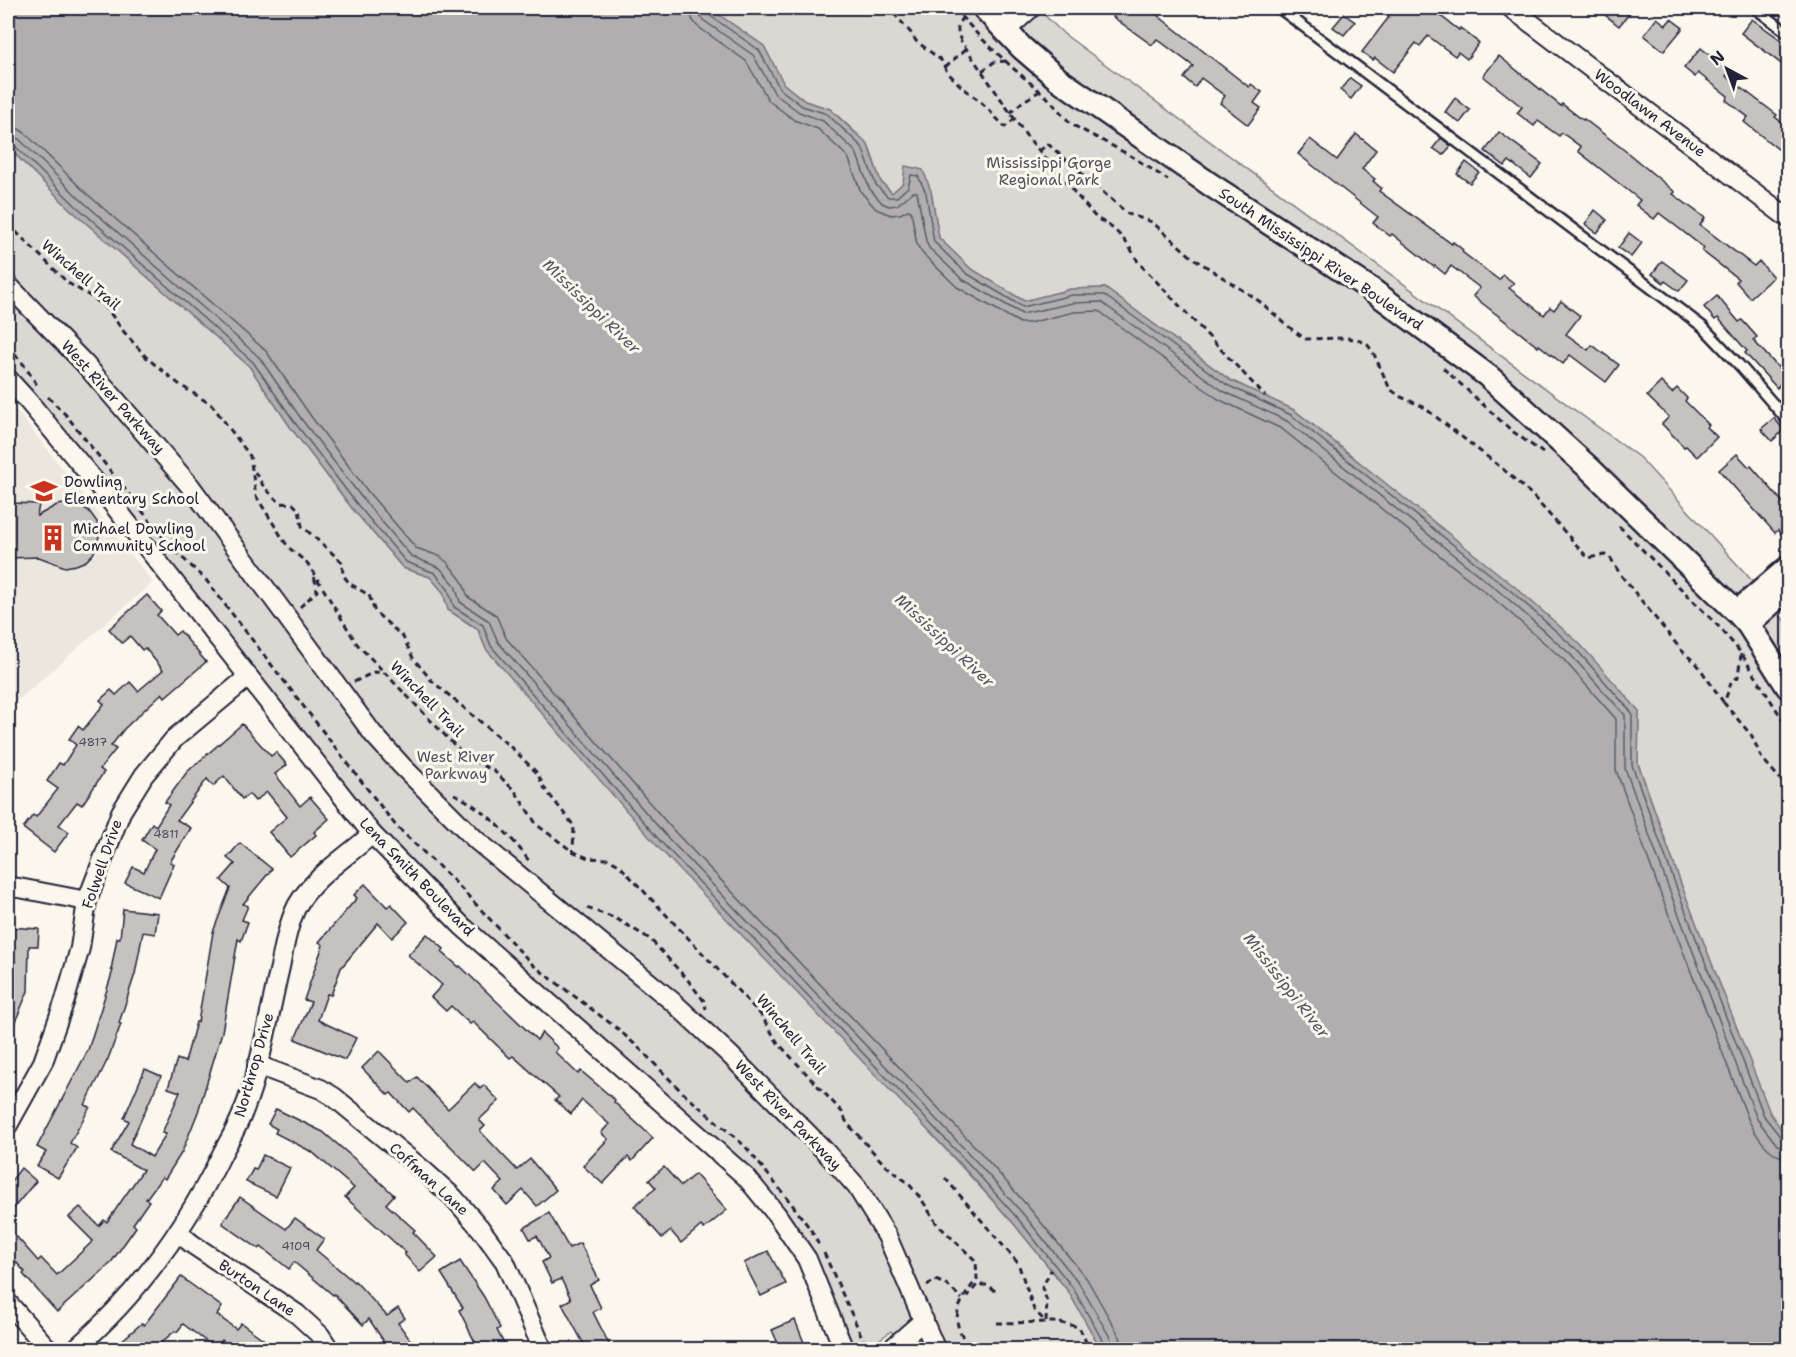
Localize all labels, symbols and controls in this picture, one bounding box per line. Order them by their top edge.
north arrow [1697,39,1757,99]
text: N [1706,46,1729,70]
street label: Woodlawn Avenue [1590,64,1710,162]
park label: Mississippi Gorge Regional Park [986,153,1112,190]
street label: South Mississippi River Boulevard [1215,183,1427,335]
street label: Winchell Trail [37,235,125,315]
water label: Mississippi River [538,254,645,359]
street label: West River Parkway [57,336,169,458]
place label: Dowling Elementary School [64,472,200,509]
school or university icon: Dowling Elementary School [29,476,59,506]
place label: Michael Dowling Community School [73,519,206,556]
building icon: Michael Dowling Community School [38,523,68,553]
water label: Mississippi River [891,589,999,692]
street label: Winchell Trail [386,657,469,742]
house number: 4817 [79,734,107,750]
park label: West River Parkway [417,747,495,784]
street label: Lena Smith Boulevard [355,813,479,941]
street label: Folwell Drive [77,817,127,911]
house number: 4811 [153,826,179,842]
water label: Mississippi River [1239,928,1335,1043]
street label: Winchell Trail [752,990,831,1079]
street label: Northrop Drive [230,1010,278,1120]
street label: West River Parkway [730,1056,846,1174]
street label: Coffman Lane [385,1138,473,1220]
house number: 4109 [282,1238,310,1254]
street label: Burton Lane [215,1255,299,1321]

